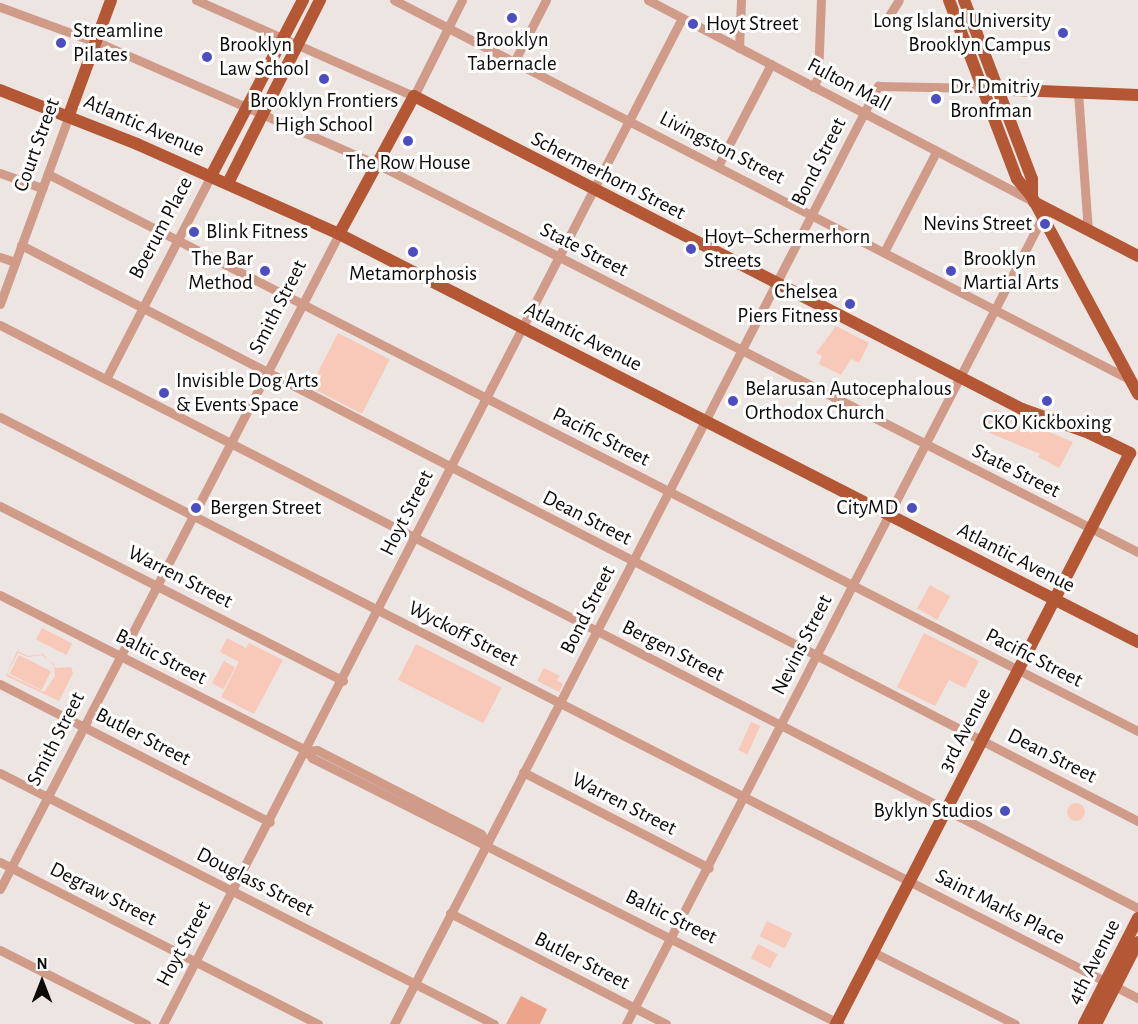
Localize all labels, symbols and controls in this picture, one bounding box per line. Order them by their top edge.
place label: Long Island University Brooklyn Campus [873,8,1051,58]
marker: Brooklyn Tabernacle [505,11,519,25]
place label: Hoyt Street [706,11,799,37]
marker: Hoyt Street [684,15,702,33]
place label: Streamline Pilates [73,18,163,68]
marker: Long Island University Brooklyn Campus [1056,26,1070,40]
place label: Brooklyn Tabernacle [467,27,557,77]
place label: Brooklyn Law School [219,32,309,82]
marker: Streamline Pilates [54,36,68,50]
marker: Brooklyn Law School [200,50,214,64]
street label: Fulton Mall [803,52,895,118]
marker: Brooklyn Frontiers High School [317,72,331,86]
place label: Dr. Dmitriy Bronfman [950,74,1040,124]
place label: Brooklyn Frontiers High School [250,88,398,138]
street label: Atlantic Avenue [80,89,208,163]
marker: Dr. Dmitriy Bronfman [927,90,945,108]
street label: Court Street [8,95,66,195]
street label: Livingston Street [655,106,789,190]
street label: Bond Street [786,114,852,210]
street label: Schermerhorn Street [527,126,689,226]
marker: The Row House [401,134,415,148]
place label: The Row House [345,150,471,176]
street label: Boerum Place [124,173,198,283]
place label: Nevins Street [923,211,1032,237]
marker: Nevins Street [1036,215,1054,233]
street label: State Street [536,217,632,283]
place label: Blink Fitness [206,219,308,245]
place label: Hoyt–Schermerhorn Streets [704,224,870,274]
marker: Blink Fitness [187,225,201,239]
marker: Hoyt–Schermerhorn Streets [682,240,700,258]
marker: Metamorphosis [406,245,420,259]
place label: The Bar Method [188,246,253,296]
place label: Brooklyn Martial Arts [963,246,1059,296]
street label: Smith Street [244,256,312,358]
place label: Metamorphosis [349,261,477,287]
marker: The Bar Method [258,264,272,278]
marker: Brooklyn Martial Arts [944,264,958,278]
place label: Chelsea Piers Fitness [737,279,838,329]
street label: Atlantic Avenue [520,297,646,377]
marker: Chelsea Piers Fitness [843,297,857,311]
place label: Invisible Dog Arts & Events Space [176,368,319,418]
place label: Belarusan Autocephalous Orthodox Church [745,376,952,426]
marker: Invisible Dog Arts & Events Space [157,386,171,400]
marker: Belarusan Autocephalous Orthodox Church [726,394,740,408]
marker: CKO Kickboxing [1040,394,1054,408]
street label: Pacific Street [548,402,654,472]
place label: CKO Kickboxing [982,410,1112,436]
street label: State Street [968,438,1064,504]
street label: Hoyt Street [375,466,439,560]
street label: Dean Street [538,485,636,551]
place label: Bergen Street [210,495,321,521]
place label: CityMD [837,495,898,521]
marker: Bergen Street [187,499,205,517]
marker: CityMD [903,499,921,517]
street label: Atlantic Avenue [953,518,1079,598]
street label: Warren Street [123,540,237,614]
street label: Bond Street [555,562,621,658]
street label: Nevins Street [766,591,838,699]
street label: Wyckoff Street [404,596,522,672]
street label: Bergen Street [618,615,728,687]
street label: Baltic Street [111,623,211,691]
street label: Pacific Street [981,623,1087,693]
street label: 3rd Avenue [933,684,997,776]
street label: Smith Street [22,688,90,790]
street label: Butler Street [91,702,195,772]
street label: Dean Street [1003,723,1101,789]
street label: Warren Street [567,767,681,841]
place label: Byklyn Studios [873,798,993,824]
marker: Byklyn Studios [998,804,1012,818]
street label: Douglass Street [192,842,318,922]
street label: Degraw Street [45,856,161,932]
street label: Saint Marks Place [931,863,1069,951]
street label: Baltic Street [621,884,721,950]
street label: Hoyt Street [151,897,217,991]
street label: 4th Avenue [1062,915,1126,1009]
street label: Butler Street [530,926,634,996]
north arrow [12,952,72,1012]
text: N [36,956,48,972]

